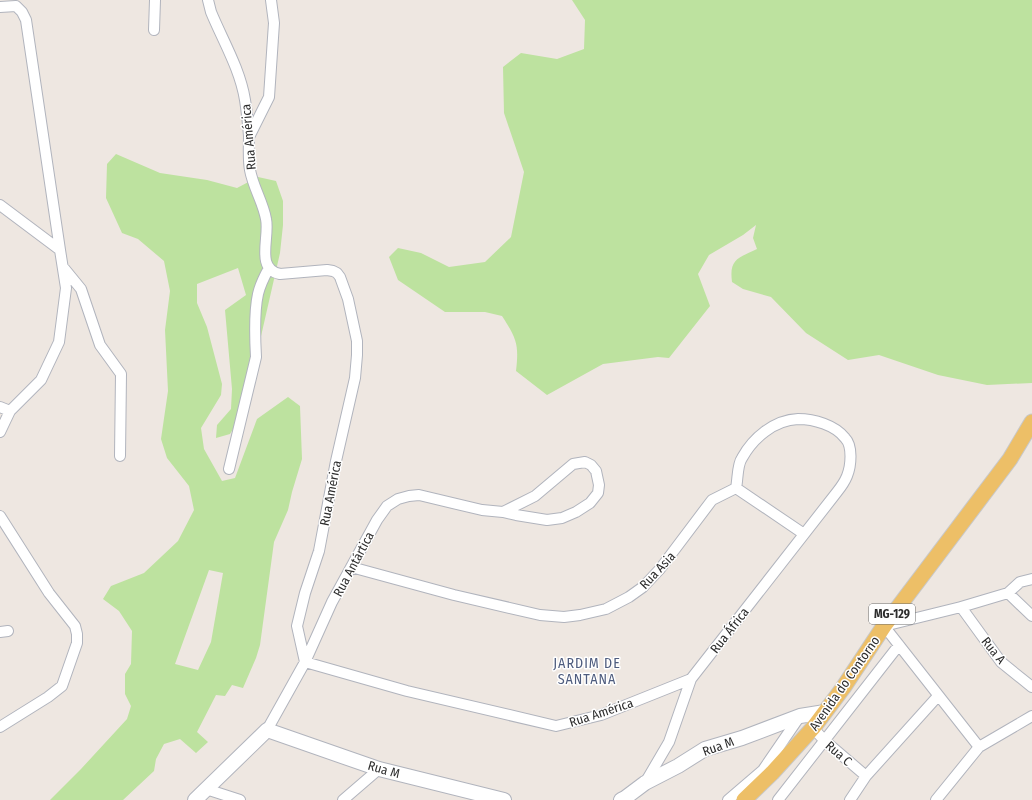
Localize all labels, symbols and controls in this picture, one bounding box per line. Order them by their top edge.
street label: Rua América [238,103,259,171]
street label: Rua América [317,459,344,527]
street label: Rua Antártica [330,529,377,599]
street label: Rua Asia [636,549,678,592]
road number: MG-129 [869,604,915,624]
street label: Rua África [707,605,752,656]
street label: Avenida do Contorno [806,633,883,733]
street label: Rua A [978,634,1009,667]
district label: JARDIM DE SANTANA [553,655,621,688]
street label: Rua América [567,695,635,730]
street label: Rua M [700,734,736,759]
street label: Rua C [822,738,855,769]
street label: Rua M [366,758,402,781]

